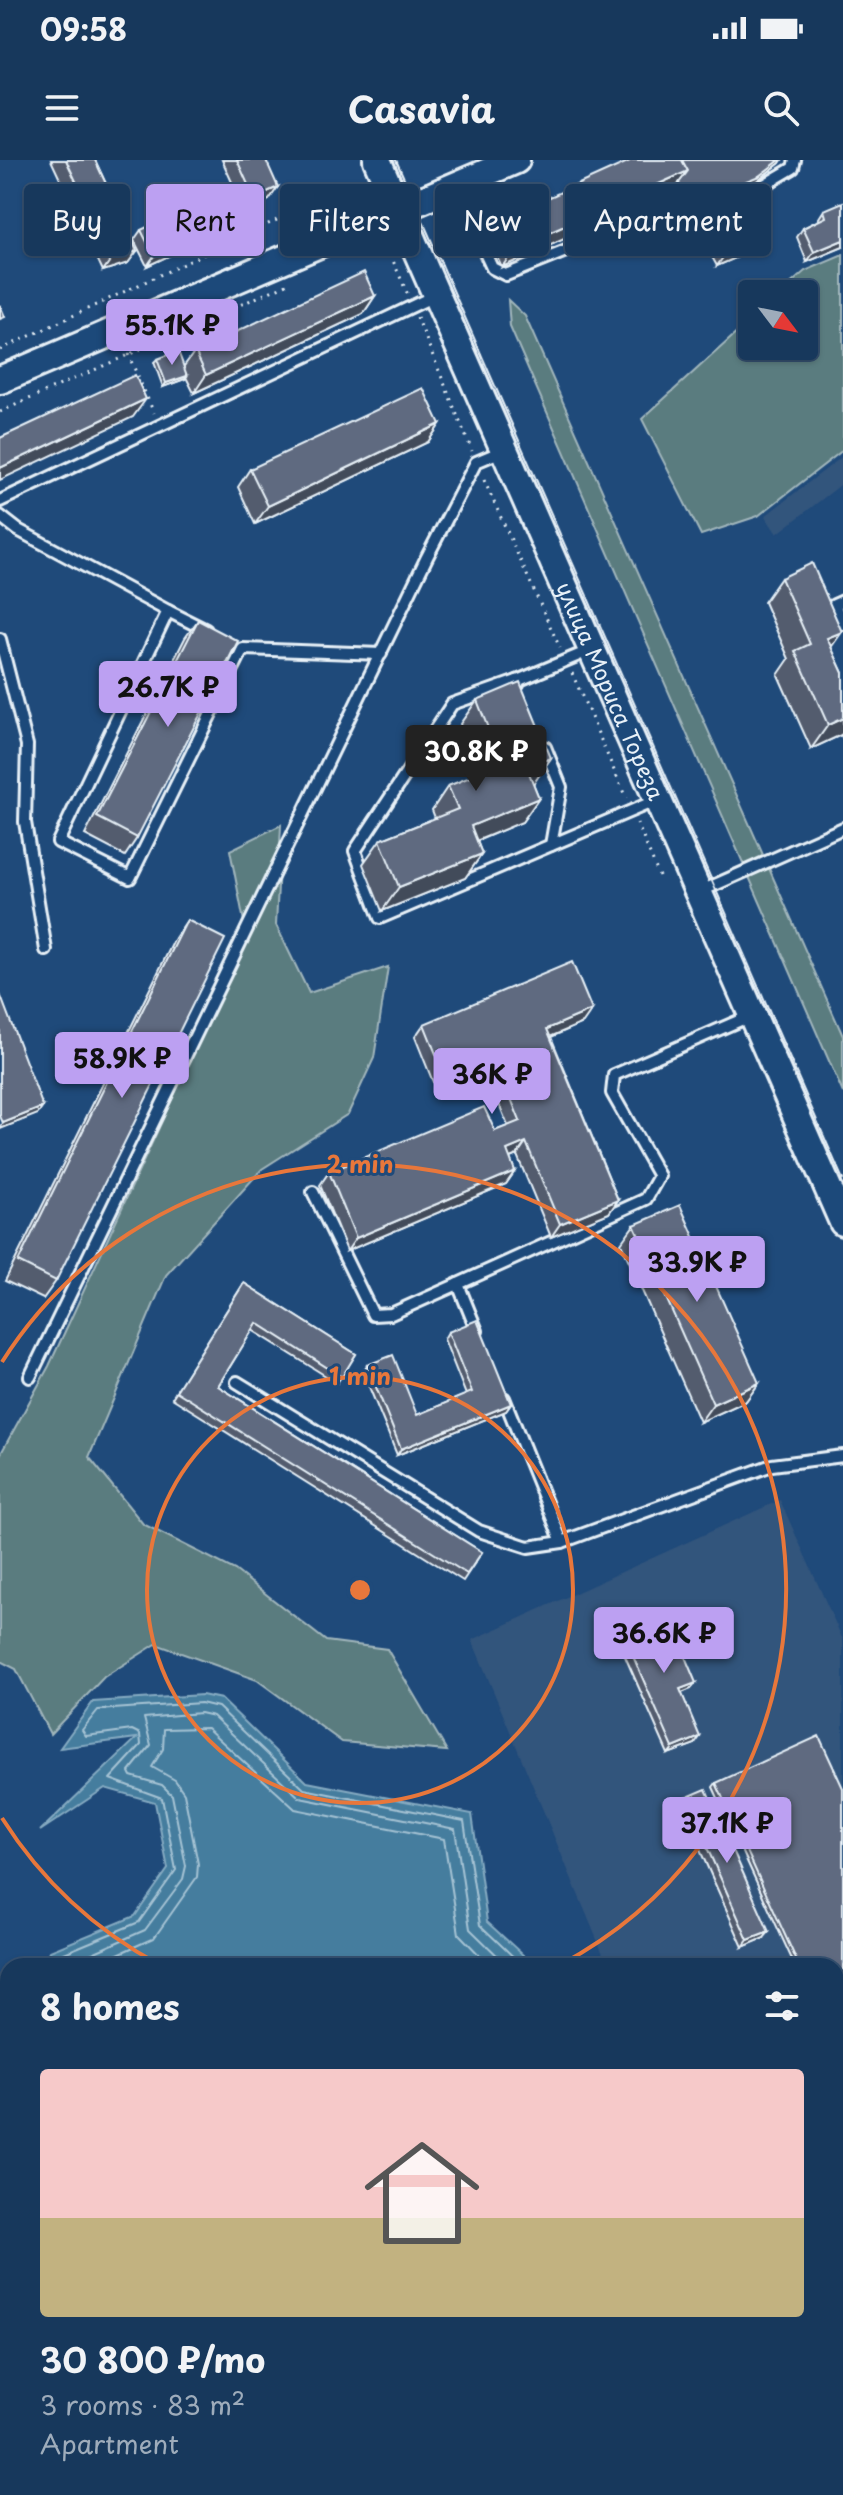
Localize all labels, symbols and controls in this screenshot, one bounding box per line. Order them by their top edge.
text: 09:58 [40,6,127,51]
text: Casavia [348,81,495,135]
icon: menu [40,86,84,130]
icon: search [759,86,803,130]
chip: Buy [24,184,130,256]
chip: Rent [146,184,264,256]
chip: Filters [280,184,419,256]
chip: New [435,184,549,256]
chip: Apartment [565,184,771,256]
north arrow [738,280,818,360]
map controls [738,280,818,360]
pin: 55.1K ₽ [98,299,246,367]
text: 55.1K ₽ [124,305,220,344]
street label: улица Мориса Тореза [549,576,674,805]
pin: 26.7K ₽ [94,661,242,729]
text: 26.7K ₽ [117,667,219,706]
pin: 30.8K ₽ [402,725,550,793]
text: 30.8K ₽ [423,731,529,770]
pin: 58.9K ₽ [48,1032,196,1100]
text: 58.9K ₽ [73,1038,171,1077]
pin: 36K ₽ [436,1048,548,1116]
text: 36K ₽ [452,1054,532,1093]
text: 2 min [326,1145,394,1181]
pin: 33.9K ₽ [623,1236,771,1304]
text: 33.9K ₽ [647,1242,747,1281]
text: 1 min [329,1357,391,1393]
centre of rings [346,1576,374,1604]
pin: 36.6K ₽ [590,1607,738,1675]
text: 36.6K ₽ [612,1613,716,1652]
pin: 37.1K ₽ [653,1797,801,1865]
text: 37.1K ₽ [680,1803,774,1842]
text: 8 homes [40,1980,180,2032]
icon: filters [760,1984,804,2028]
icon: home [350,2121,494,2265]
text: 30 800 ₽/mo [40,2333,265,2385]
text: 3 rooms · 83 m² [40,2385,245,2424]
text: Apartment [40,2424,179,2463]

